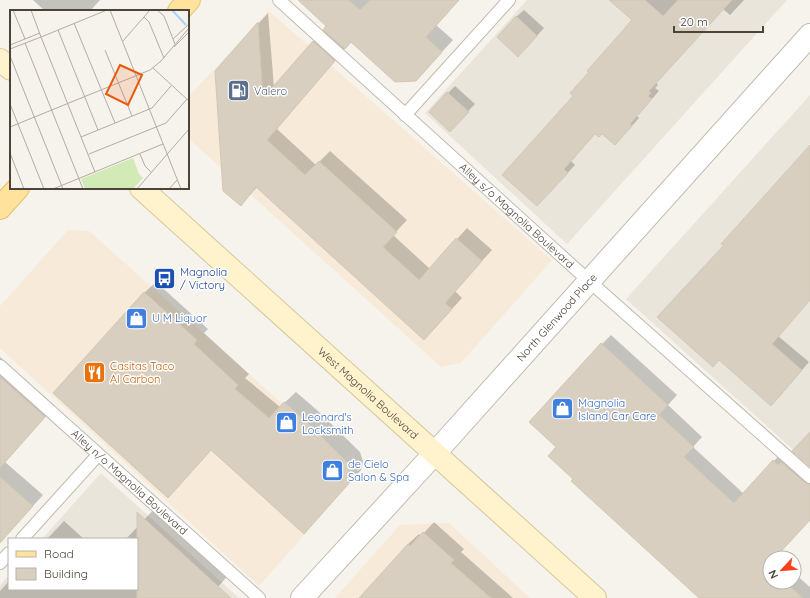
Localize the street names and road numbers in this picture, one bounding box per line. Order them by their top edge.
street label: Alley s/o Magnolia Boulevard [456,160,577,271]
street label: North Glenwood Place [514,270,600,364]
street label: West Magnolia Boulevard [315,344,421,442]
street label: Alley n/o Magnolia Boulevard [69,426,191,538]

